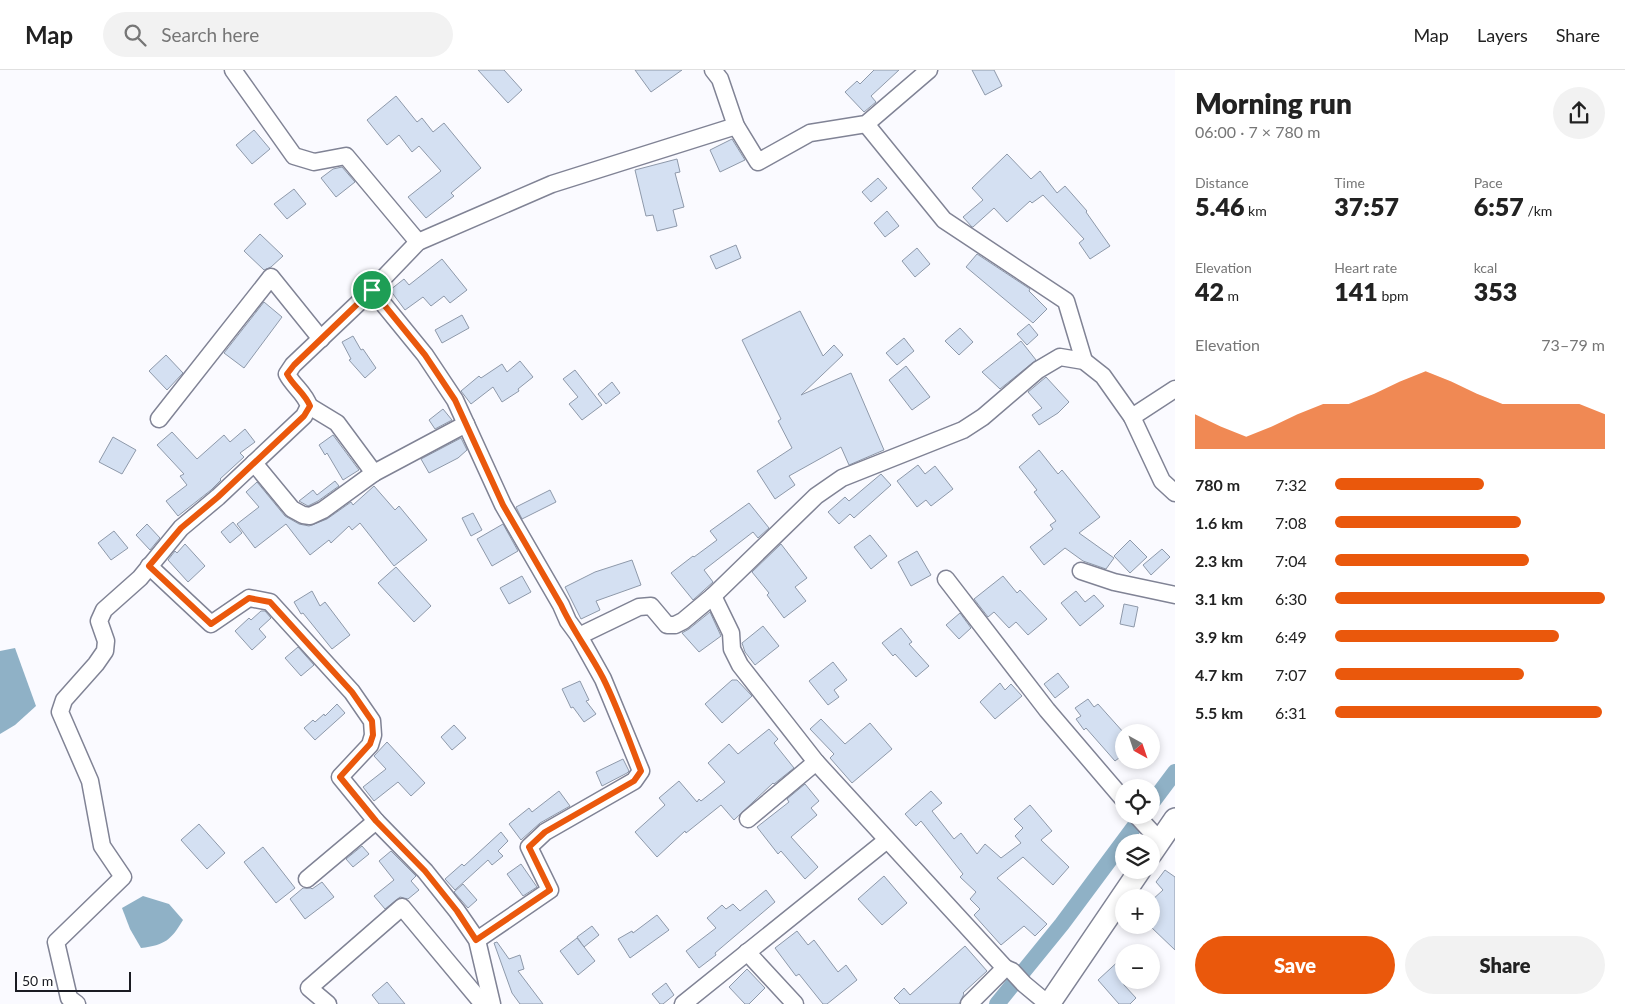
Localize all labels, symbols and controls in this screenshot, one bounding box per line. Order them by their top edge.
search box [103,12,453,57]
text: Map [25,20,73,49]
icon: search [121,21,149,49]
text: Search here [161,23,259,46]
text: Map [1413,24,1449,46]
text: Layers [1477,24,1528,46]
text: Share [1556,24,1600,46]
text: Morning run [1195,86,1352,120]
button: share [1553,87,1605,139]
text: 06:00 · 7 × 780 m [1195,122,1320,141]
text: Distance [1195,174,1249,191]
text: Time [1334,174,1365,191]
text: Pace [1474,174,1503,191]
text: 5.46 [1195,191,1244,221]
text: 37:57 [1334,191,1399,221]
text: 6:57 [1474,191,1524,221]
text: km [1244,202,1267,219]
text: /km [1524,202,1552,219]
text: Elevation [1195,259,1252,276]
text: Heart rate [1334,259,1397,276]
text: kcal [1474,259,1497,276]
pin [351,269,393,311]
icon: arrive [358,276,386,304]
text: 42 [1195,276,1224,306]
text: 141 [1334,276,1378,306]
text: 353 [1474,276,1517,306]
text: m [1224,287,1239,304]
text: bpm [1378,287,1409,304]
text: Elevation [1195,335,1260,354]
text: 73–79 m [1541,335,1605,354]
text: 780 m [1195,475,1240,494]
text: 7:32 [1275,475,1307,494]
text: 1.6 km [1195,513,1243,532]
text: 7:08 [1275,513,1307,532]
text: 2.3 km [1195,551,1243,570]
text: 7:04 [1275,551,1307,570]
text: 3.1 km [1195,589,1243,608]
text: 6:30 [1275,589,1307,608]
text: 3.9 km [1195,627,1243,646]
text: 6:49 [1275,627,1307,646]
text: 4.7 km [1195,665,1243,684]
text: 7:07 [1275,665,1307,684]
text: 5.5 km [1195,703,1243,722]
text: 6:31 [1275,703,1307,722]
north arrow [1115,724,1160,769]
map controls [1115,724,1160,989]
button: locate [1115,779,1160,824]
button: layers [1115,834,1160,879]
button: + [1115,889,1160,934]
button: Save [1195,936,1395,994]
button: Share [1405,936,1605,994]
button: − [1115,944,1160,989]
scale bar [15,969,131,992]
text: 50 m [22,972,53,989]

